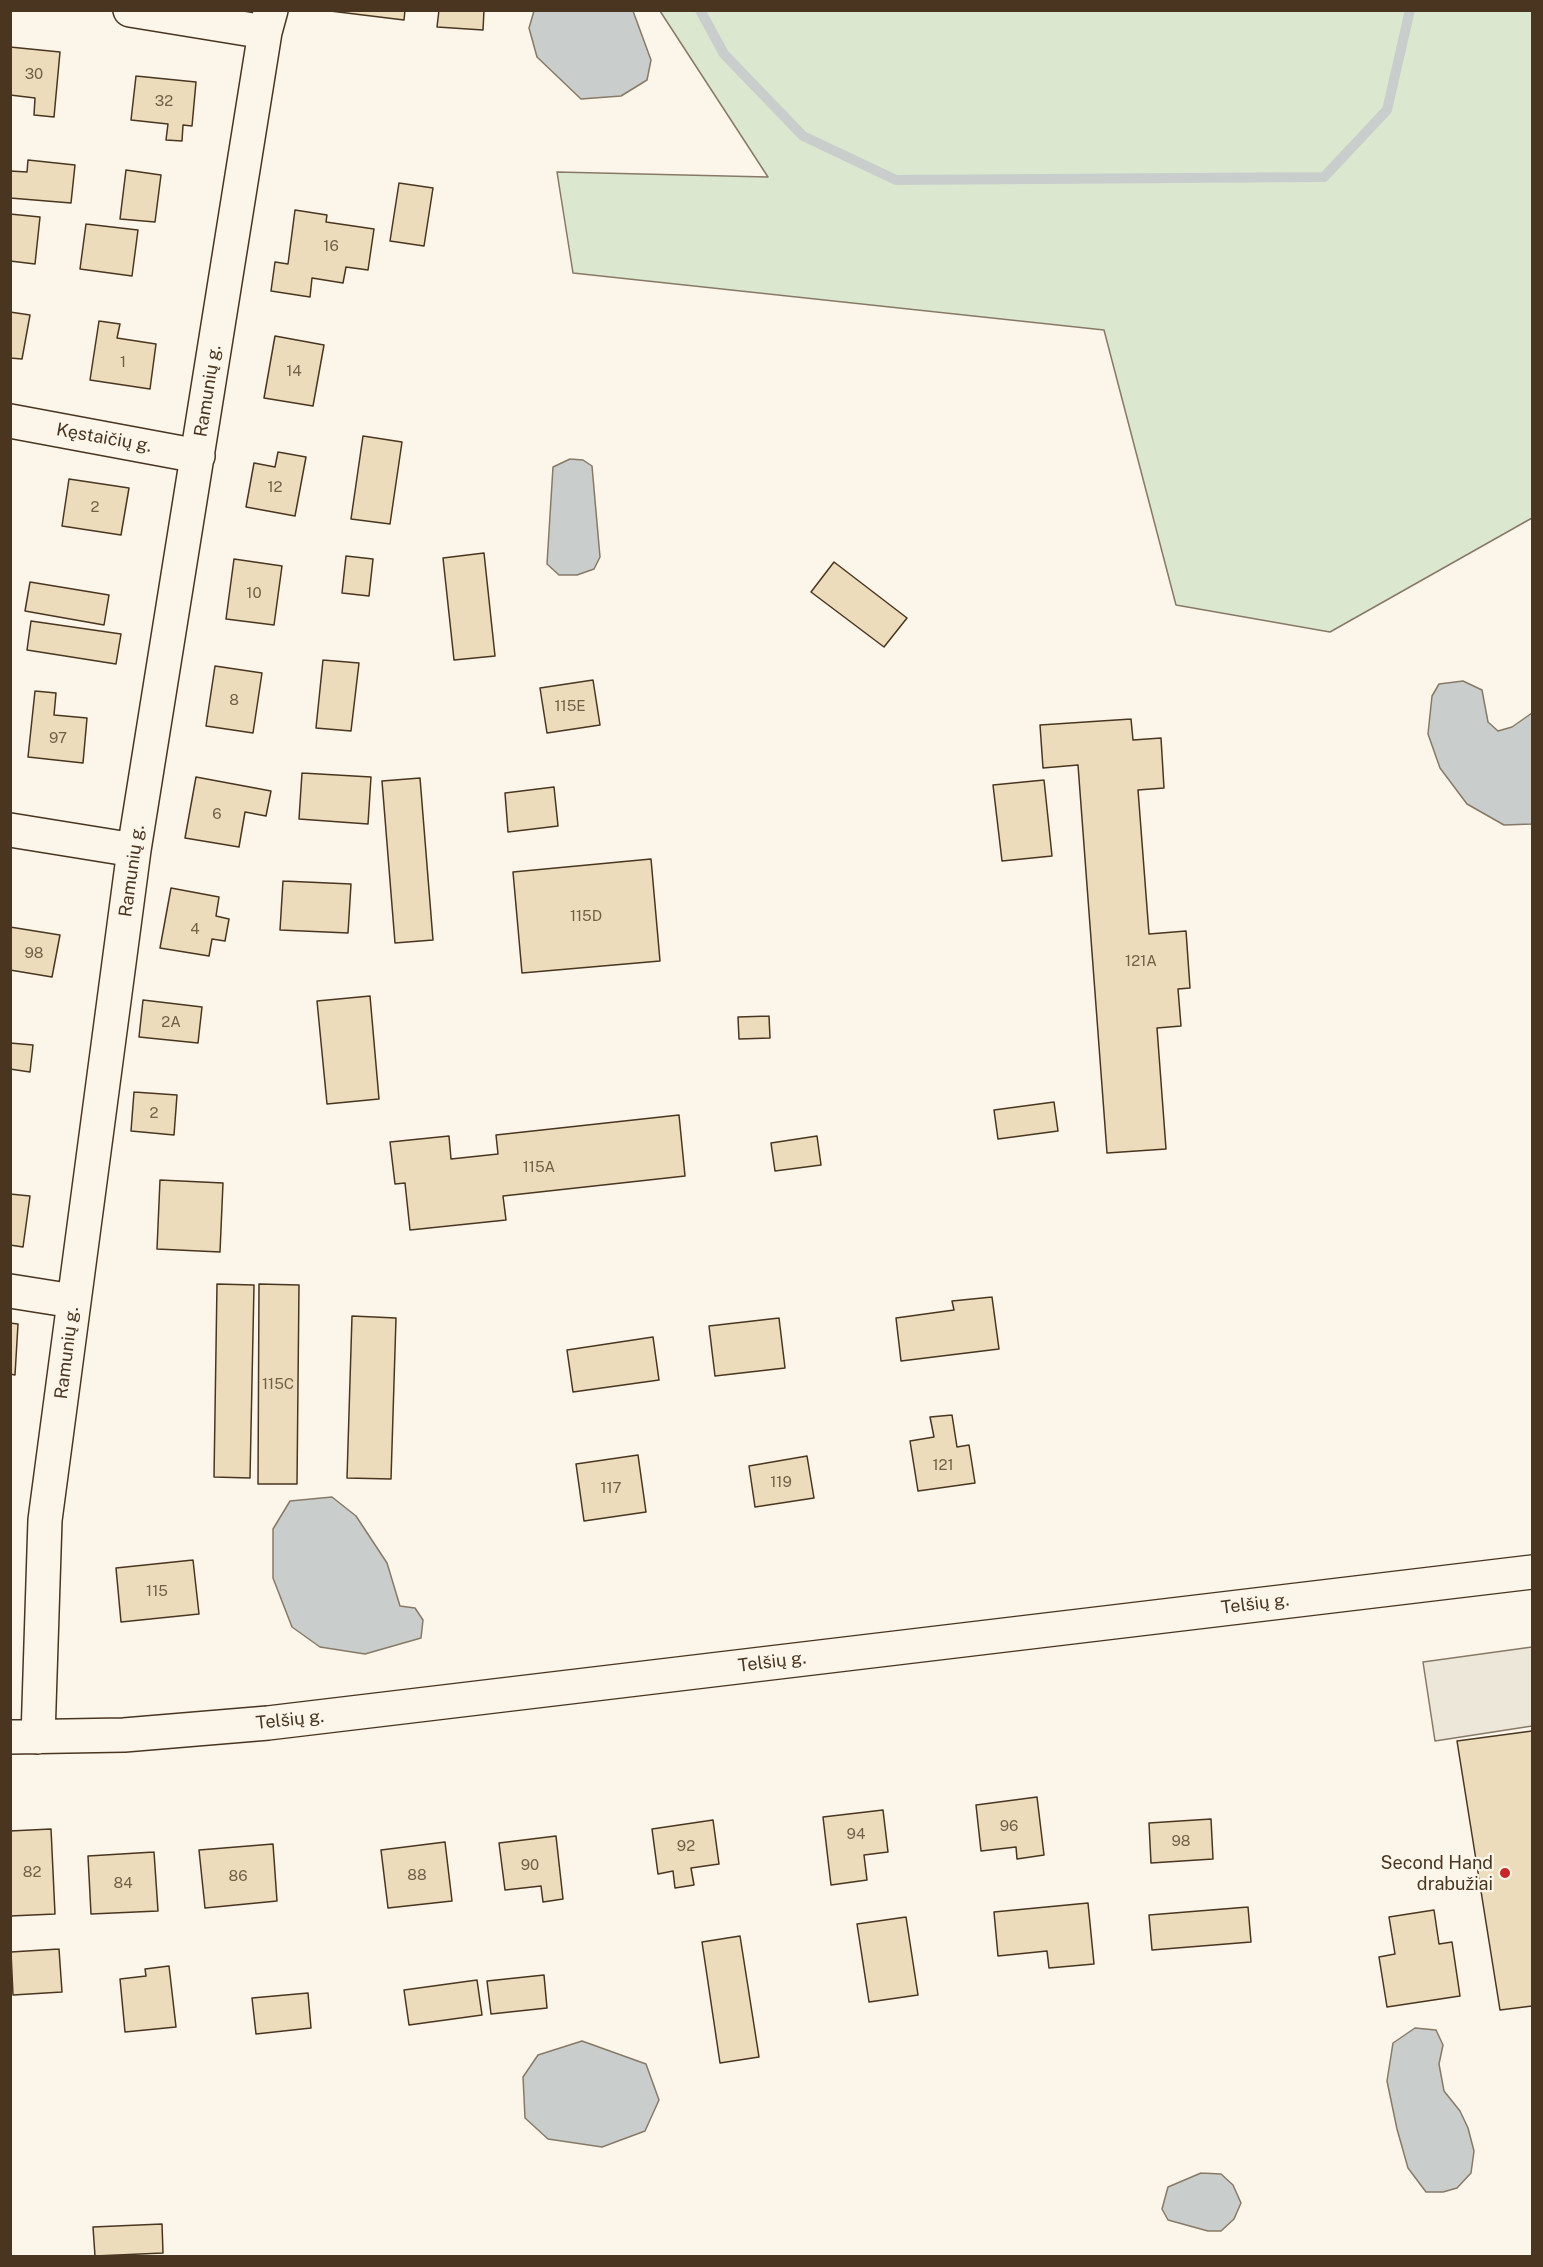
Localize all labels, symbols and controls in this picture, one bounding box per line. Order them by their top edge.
house number: 30 [25,65,43,83]
house number: 32 [155,92,173,110]
house number: 16 [323,237,339,255]
street label: Ramunių g. [190,343,226,439]
house number: 1 [120,353,126,371]
house number: 14 [286,362,302,380]
street label: Kęstaičių g. [55,419,153,457]
house number: 12 [267,478,283,496]
house number: 2 [91,498,99,516]
house number: 10 [246,584,262,602]
house number: 8 [229,691,239,709]
house number: 115E [554,697,586,715]
house number: 97 [49,729,67,747]
house number: 6 [212,805,222,823]
street label: Ramunių g. [115,823,149,919]
house number: 115D [570,907,602,925]
house number: 4 [190,920,200,938]
house number: 98 [25,944,43,962]
house number: 121A [1125,952,1157,970]
house number: 2A [161,1013,181,1031]
house number: 2 [150,1104,158,1122]
house number: 115A [523,1158,555,1176]
street label: Ramunių g. [51,1306,83,1400]
house number: 115C [262,1375,294,1393]
house number: 121 [932,1456,954,1474]
house number: 119 [770,1473,792,1491]
house number: 117 [600,1479,622,1497]
house number: 115 [146,1582,168,1600]
street label: Telšių g. [1220,1589,1290,1619]
street label: Telšių g. [737,1647,807,1677]
street label: Telšių g. [255,1706,325,1734]
house number: 96 [1000,1817,1018,1835]
house number: 94 [847,1825,865,1843]
house number: 98 [1172,1832,1190,1850]
house number: 92 [677,1837,695,1855]
place label: Second Hand drabužiai [1381,1852,1493,1894]
house number: 90 [521,1856,539,1874]
house number: 82 [23,1863,41,1881]
house number: 88 [407,1866,427,1884]
marker: Second Hand drabužiai [1498,1866,1512,1880]
house number: 86 [229,1867,247,1885]
house number: 84 [113,1874,133,1892]

